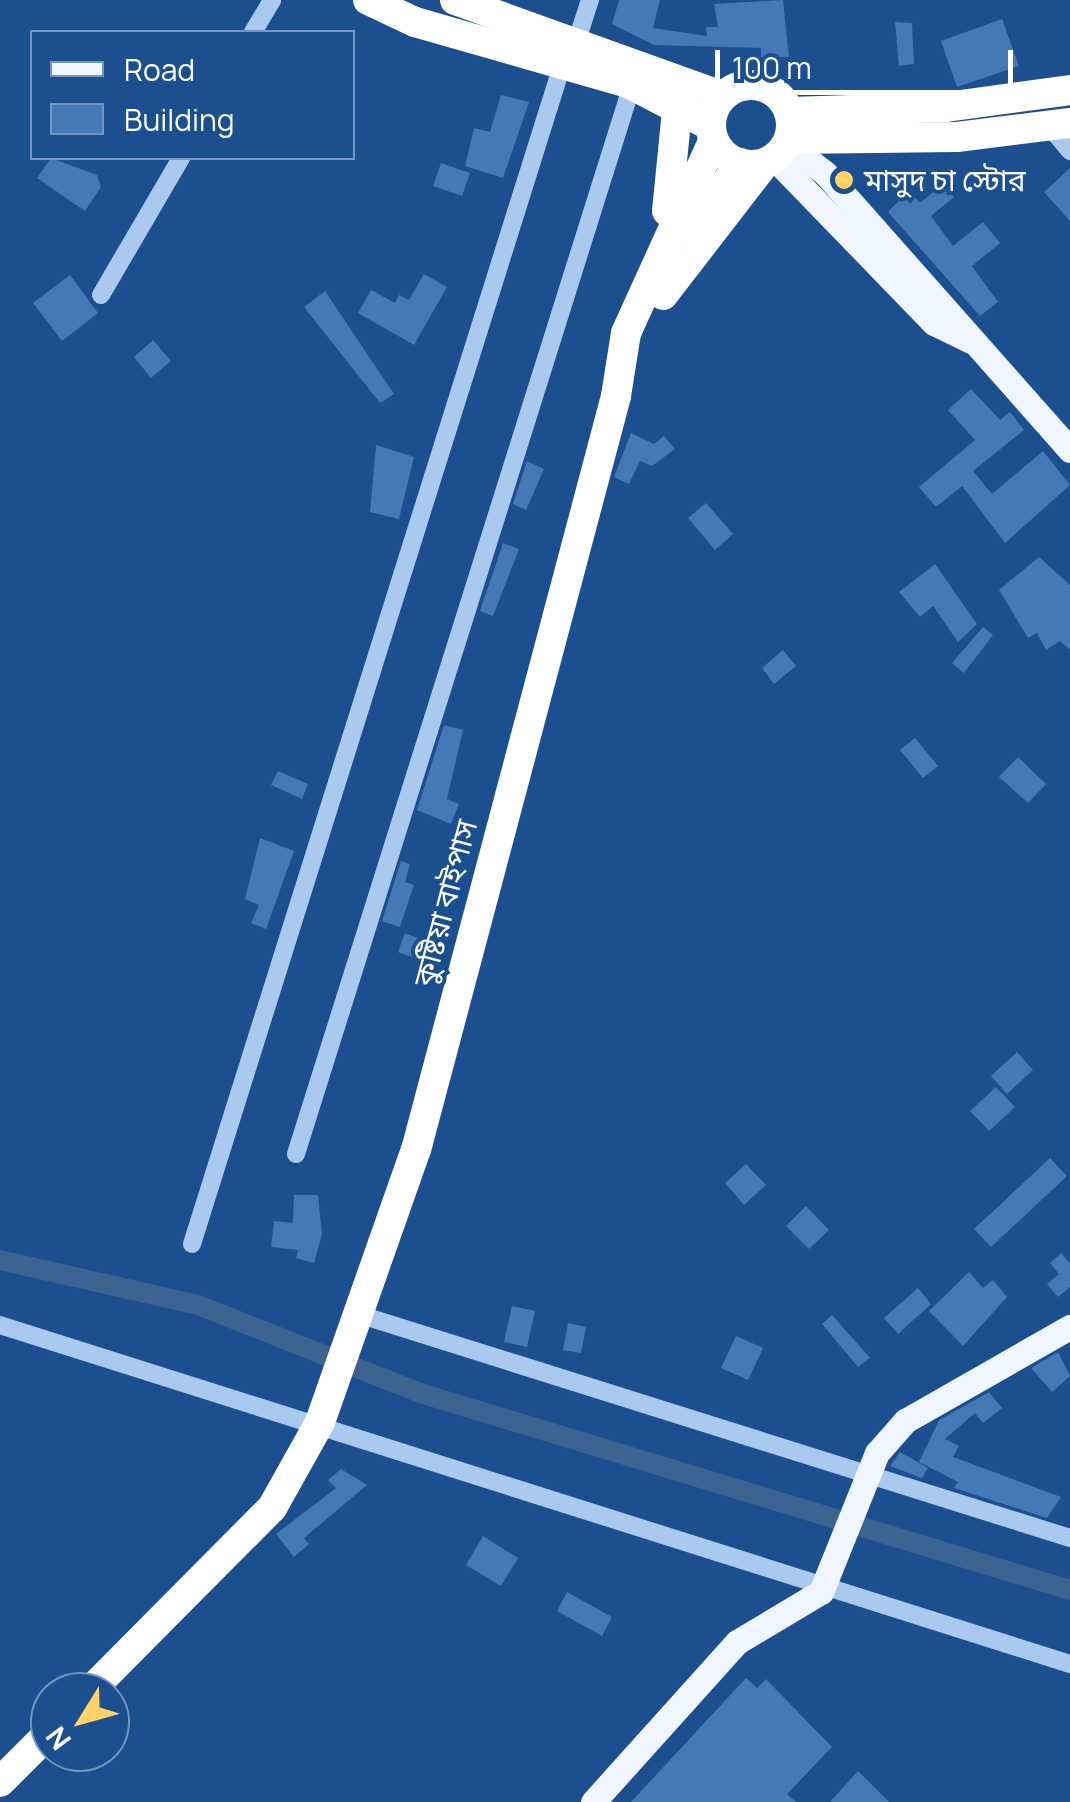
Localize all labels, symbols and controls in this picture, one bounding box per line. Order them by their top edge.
legend [30,30,355,160]
scale bar [720,30,1018,92]
text: 100 m [732,47,812,88]
text: Road [124,49,195,90]
text: Building [124,99,235,140]
place label: মাসুদ চা স্টোর [864,162,1026,198]
marker: মাসুদ চা স্টোর [833,169,855,191]
street label: কুষ্টিয়া বাইপাস [405,816,485,990]
north arrow [30,1672,130,1772]
text: N [36,1719,79,1758]

